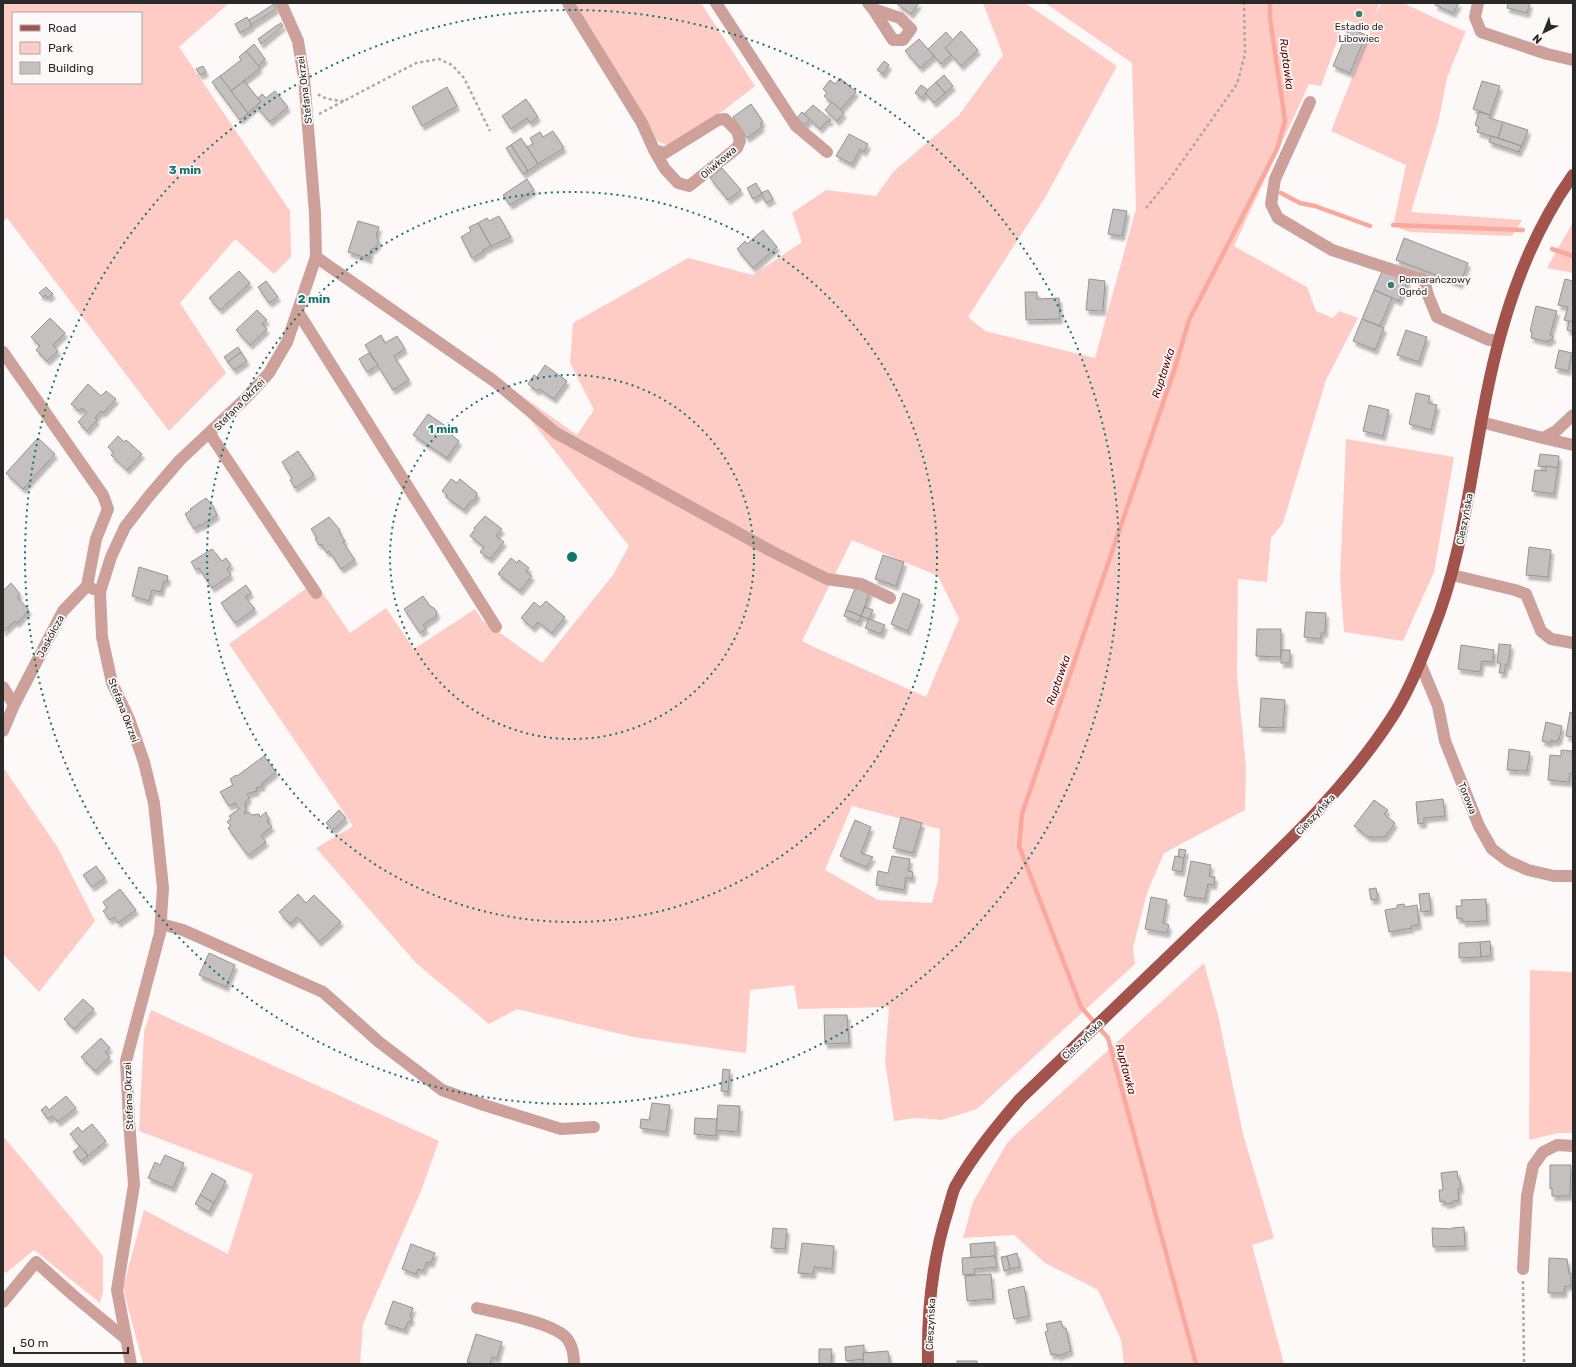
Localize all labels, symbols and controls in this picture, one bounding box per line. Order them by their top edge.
marker: Estadio de Libowiec [1354,9,1364,19]
legend [12,12,142,84]
north arrow [1524,12,1564,52]
text: Road [48,21,76,35]
place label: Estadio de Libowiec [1335,21,1384,45]
text: N [1530,31,1545,46]
water label: Ruptawka [1277,38,1296,91]
text: Park [48,41,74,55]
street label: Stefana Okrzei [295,56,315,124]
text: Building [48,61,94,75]
street label: Oliwkowa [698,144,739,182]
text: 3 min [169,163,202,177]
place label: Pomarańczowy Ogród [1399,274,1471,298]
marker: Pomarańczowy Ogród [1386,280,1396,290]
text: 2 min [298,292,331,306]
water label: Ruptawka [1149,346,1178,400]
street label: Stefana Okrzei [212,376,268,433]
text: 1 min [428,422,459,436]
street label: Cieszyńska [1454,492,1476,546]
centre of rings [565,550,579,564]
street label: Jaskółcza [35,613,67,660]
water label: Ruptawka [1044,653,1073,707]
street label: Stefana Okrzei [105,677,141,744]
street label: Torowa [1455,781,1479,816]
street label: Cieszyńska [1294,792,1338,838]
street label: Cieszyńska [1060,1017,1106,1062]
water label: Ruptawka [1113,1042,1139,1096]
street label: Stefana Okrzei [122,1062,136,1130]
street label: Cieszyńska [924,1298,938,1350]
scale bar [14,1329,128,1355]
text: 50 m [20,1336,48,1350]

